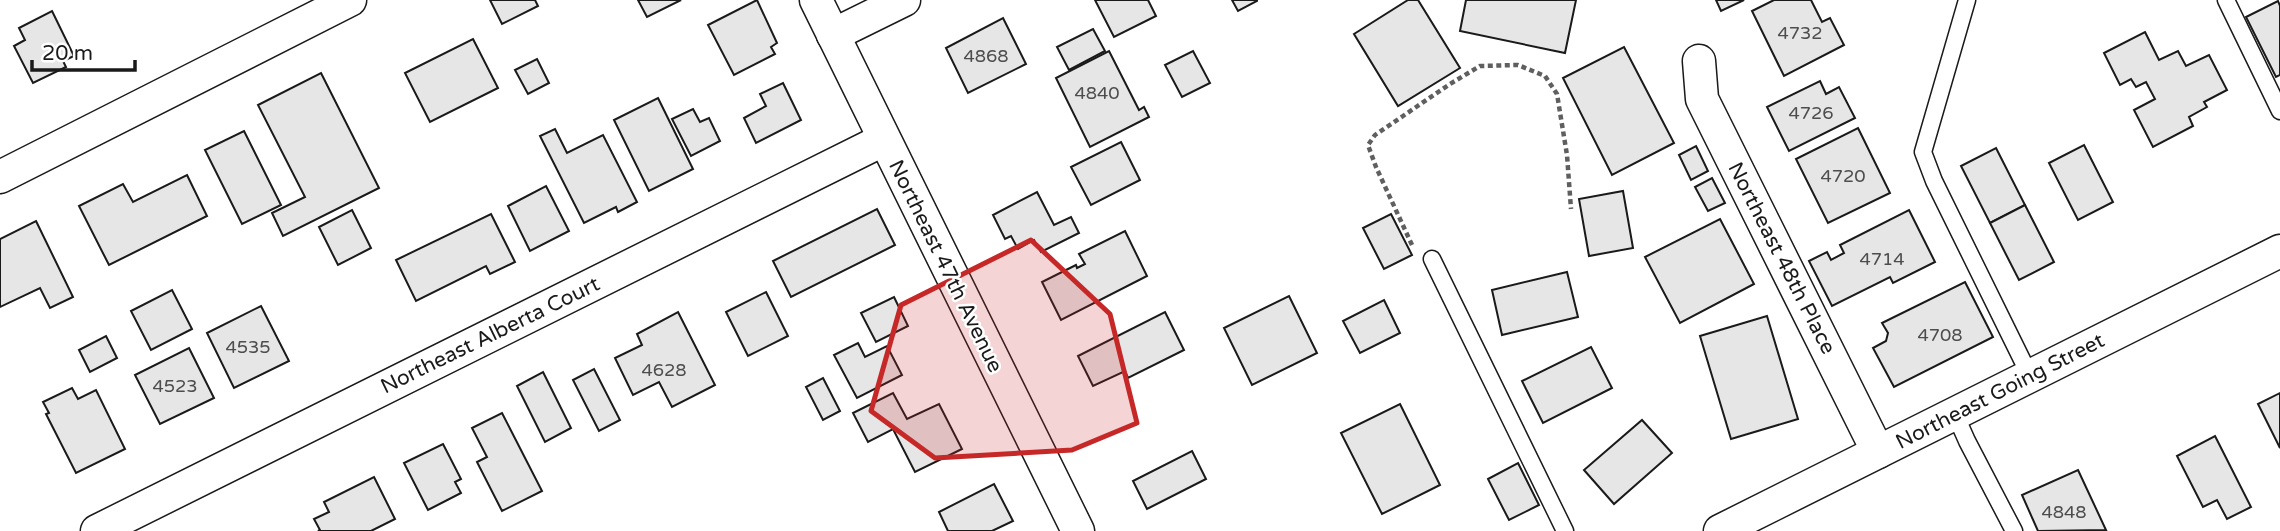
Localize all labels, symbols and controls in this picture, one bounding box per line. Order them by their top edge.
house number: 4732 [1777,22,1823,44]
scale bar [32,28,135,72]
text: 20 m [42,41,93,66]
house number: 4868 [963,45,1009,67]
house number: 4840 [1074,82,1120,104]
house number: 4726 [1788,102,1834,124]
street label: Northeast 47th Avenue [883,156,1008,377]
street label: Northeast 48th Place [1722,158,1841,358]
house number: 4720 [1820,165,1866,187]
house number: 4714 [1859,248,1905,270]
street label: Northeast Alberta Court [377,272,604,399]
house number: 4708 [1917,324,1963,346]
street label: Northeast Going Street [1892,328,2109,455]
house number: 4535 [225,336,271,358]
house number: 4628 [641,359,687,381]
house number: 4523 [152,375,198,397]
house number: 4848 [2041,501,2087,523]

